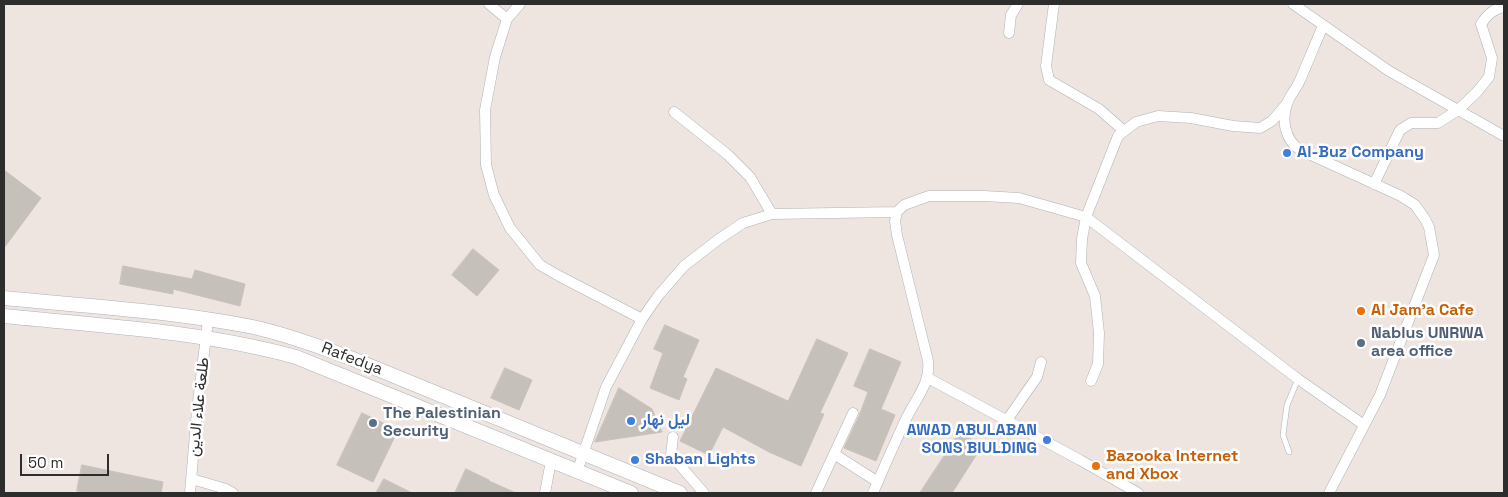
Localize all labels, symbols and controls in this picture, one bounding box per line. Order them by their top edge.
place label: Al-Buz Company [1297,143,1424,163]
marker: Al-Buz Company [1281,147,1293,159]
place label: Al Jam'a Cafe [1371,301,1474,321]
marker: Al Jam'a Cafe [1355,305,1367,317]
place label: Nablus UNRWA area office [1371,324,1484,362]
marker: Nablus UNRWA area office [1355,337,1367,349]
street label: Rafedya [319,339,385,379]
street label: طلعة علاء الدين [184,356,214,458]
place label: The Palestinian Security [383,404,501,442]
place label: ليل نهار [641,411,690,431]
marker: ليل نهار [625,415,637,427]
marker: The Palestinian Security [367,417,379,429]
place label: AWAD ABULABAN SONS BIULDING [906,421,1037,459]
marker: AWAD ABULABAN SONS BIULDING [1041,434,1053,446]
scale bar [22,444,111,476]
place label: Bazooka Internet and Xbox [1106,447,1238,485]
place label: Shaban Lights [645,450,756,470]
text: 50 m [28,453,63,472]
marker: Shaban Lights [629,454,641,466]
marker: Bazooka Internet and Xbox [1090,460,1102,472]

